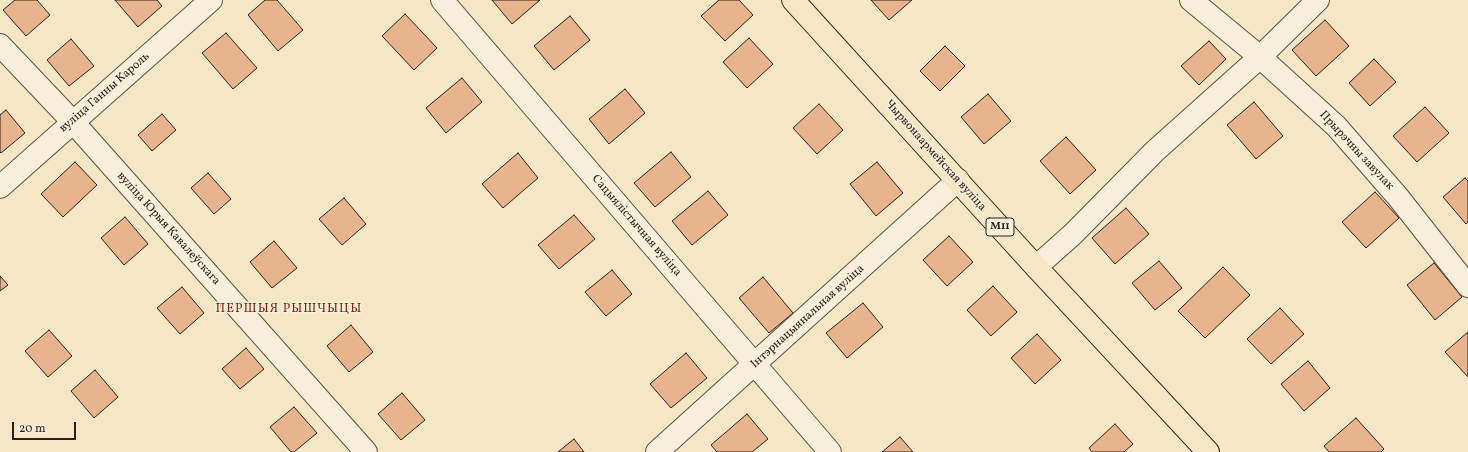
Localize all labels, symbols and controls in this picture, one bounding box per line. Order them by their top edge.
street label: вуліца Ганны Кароль [57,50,153,136]
street label: Чырвонаармейская вуліца [881,97,989,215]
street label: Прырэчны завулак [1316,108,1396,194]
street label: вуліца Юрыя Кавалеўскага [113,169,223,289]
street label: Сацыялістычная вуліца [588,172,684,280]
road number: М11 [986,218,1014,236]
street label: Інтэрнацыянальная вуліца [748,262,868,372]
district label: ПЕРШЫЯ РЫШЧЫЦЫ [216,302,362,318]
scale bar [14,414,78,440]
text: 20 m [19,421,46,437]

